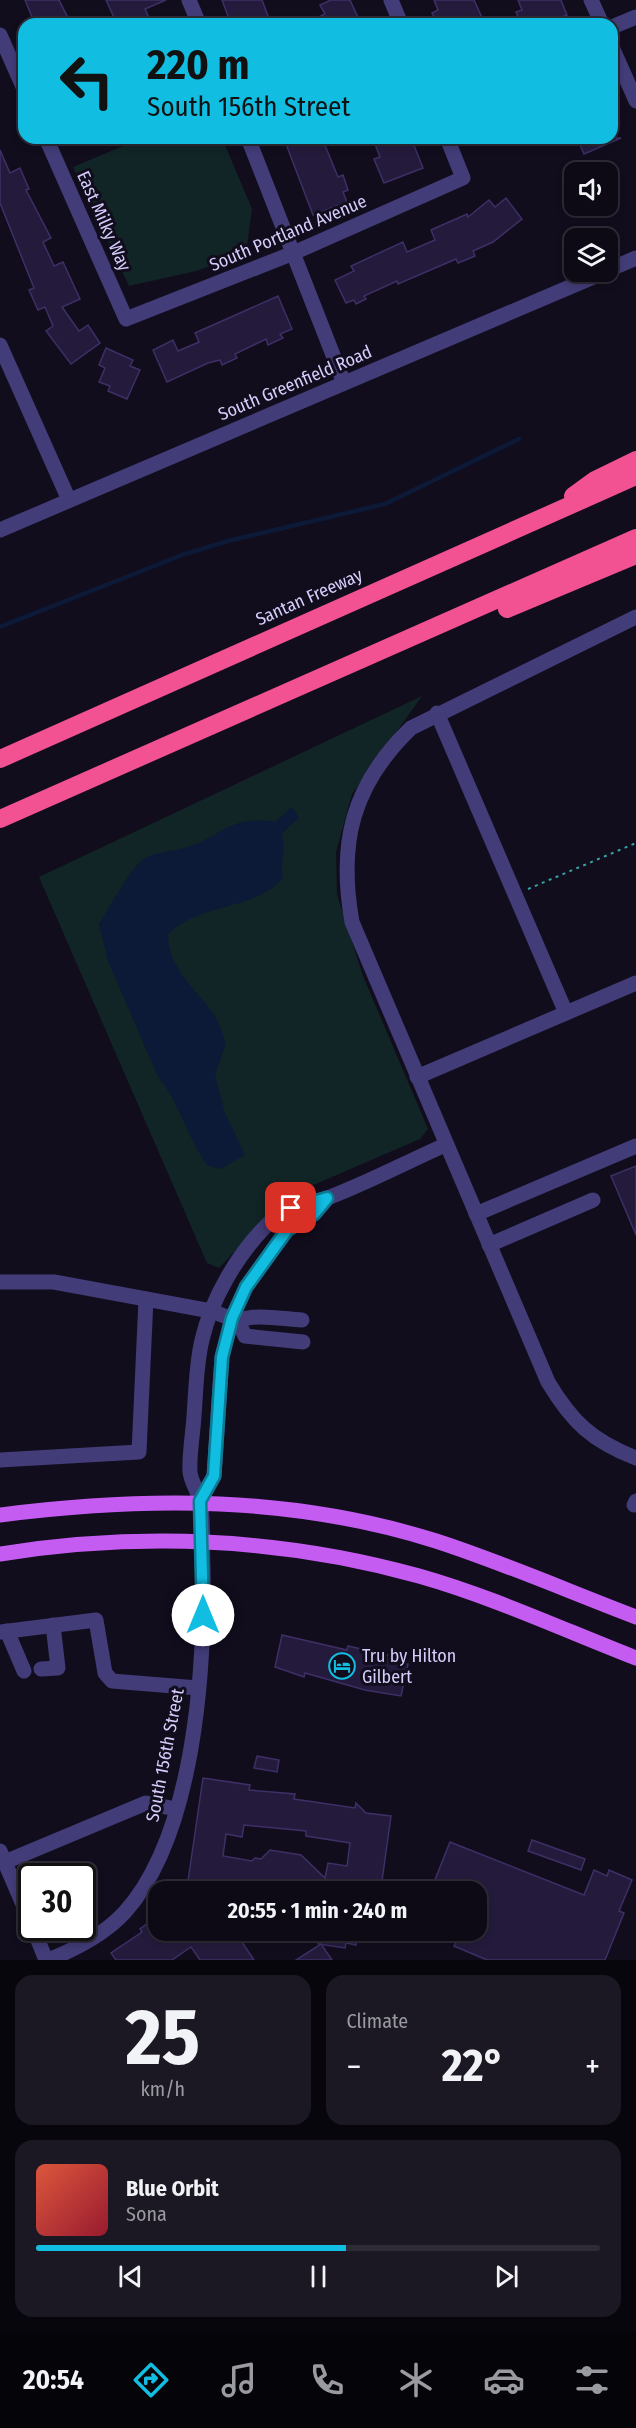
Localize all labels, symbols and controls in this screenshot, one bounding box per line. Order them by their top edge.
text: 220 m [147,40,250,90]
icon: left [48,42,126,120]
text: South 156th Street [147,91,350,123]
map controls [564,162,618,282]
button: sound [564,162,618,216]
street label: East Milky Way [72,168,136,274]
street label: South Portland Avenue [206,190,370,276]
button: layers [564,228,618,282]
street label: South Greenfield Road [215,341,375,425]
street label: Santan Freeway [252,564,366,630]
pin [265,1182,316,1233]
icon: arrive [274,1191,307,1224]
position arrow [171,1583,235,1647]
place label: Tru by Hilton Gilbert [362,1645,456,1688]
hotel icon: Tru by Hilton Gilbert [327,1651,357,1681]
street label: South 156th Street [141,1686,189,1824]
speed limit sign: 30 [18,1863,96,1941]
text: 20:55 · 1 min · 240 m [228,1897,407,1924]
text: 25 [126,1991,200,2085]
text: Climate [347,2009,408,2033]
text: 22° [442,2039,505,2093]
text: − [347,2047,361,2087]
text: + [585,2047,600,2087]
text: km/h [140,2077,185,2101]
text: Blue Orbit [126,2175,219,2202]
text: Sona [126,2202,167,2226]
icon: previous [114,2260,147,2293]
icon: pause [302,2260,335,2293]
icon: next [490,2260,523,2293]
icon: directions [130,2359,172,2401]
icon: music [218,2359,260,2401]
icon: phone [306,2359,348,2401]
icon: climate [395,2359,437,2401]
icon: car [483,2359,525,2401]
icon: filters [571,2359,613,2401]
text: 20:54 [23,2364,84,2396]

